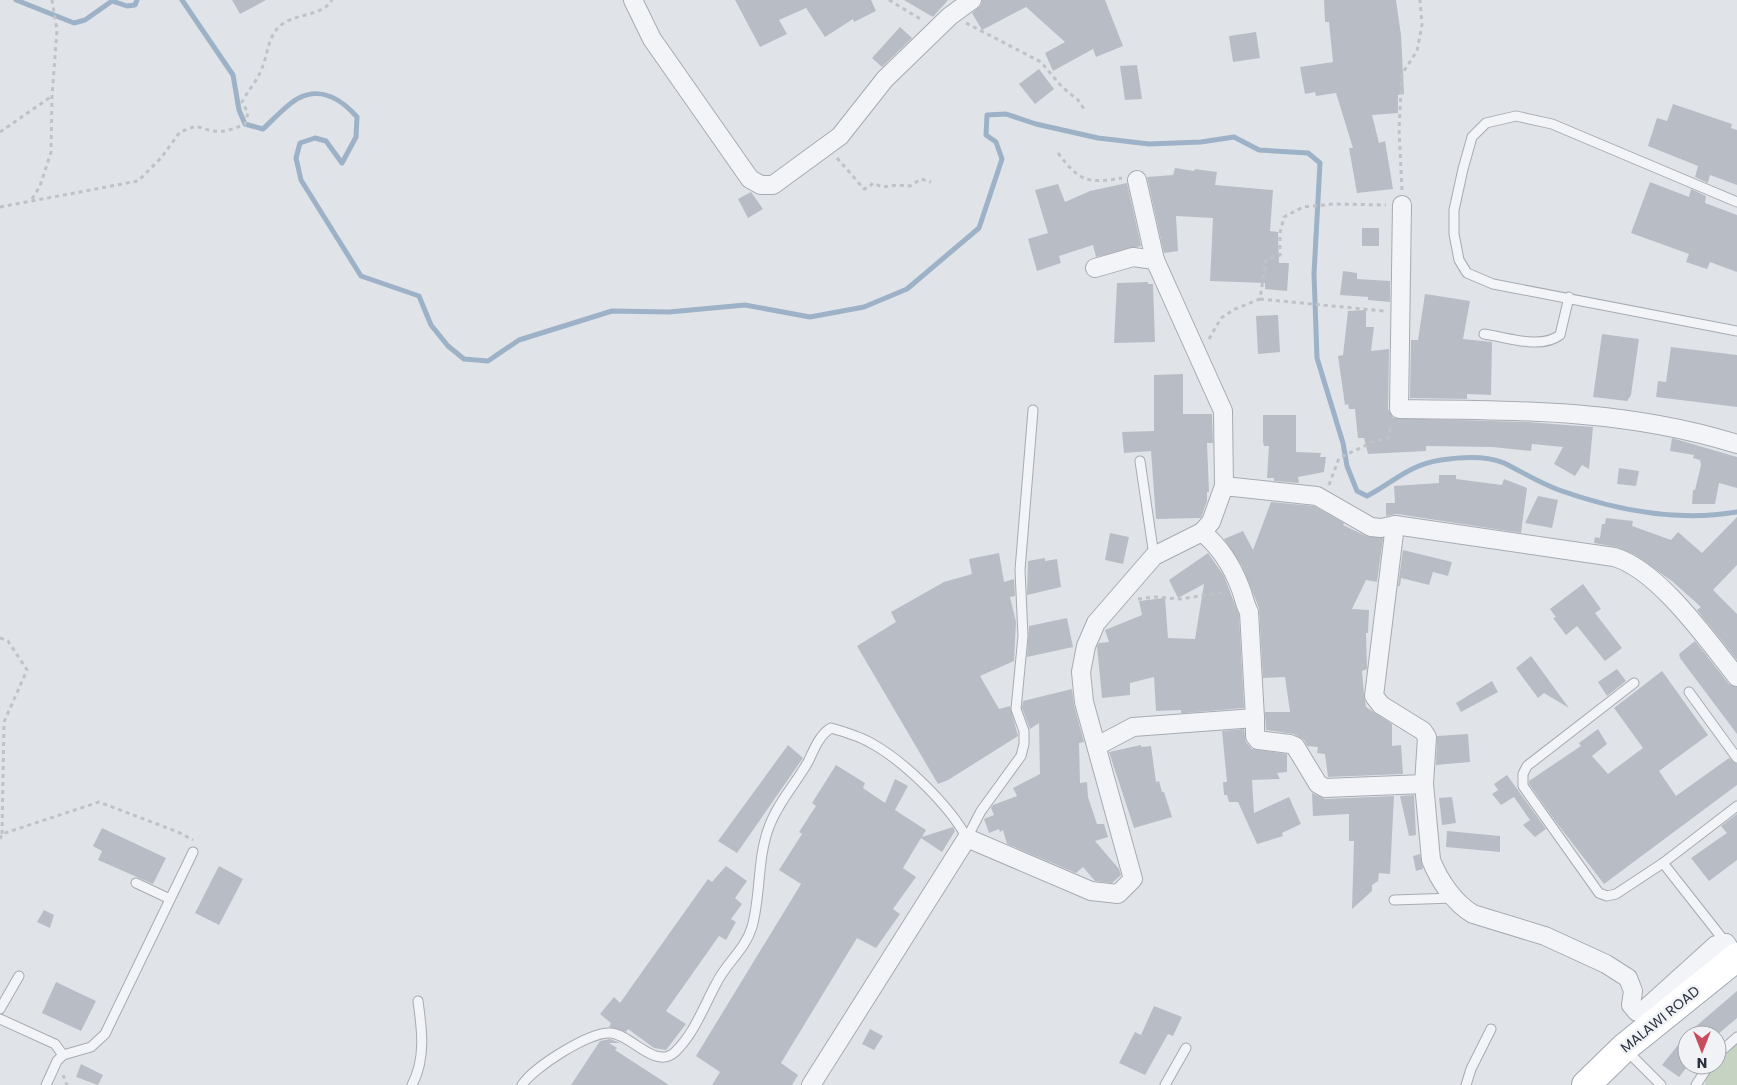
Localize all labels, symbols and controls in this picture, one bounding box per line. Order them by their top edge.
street label: MALAWI ROAD [1616,981,1704,1057]
north arrow [1677,1025,1727,1075]
text: N [1697,1053,1707,1073]

